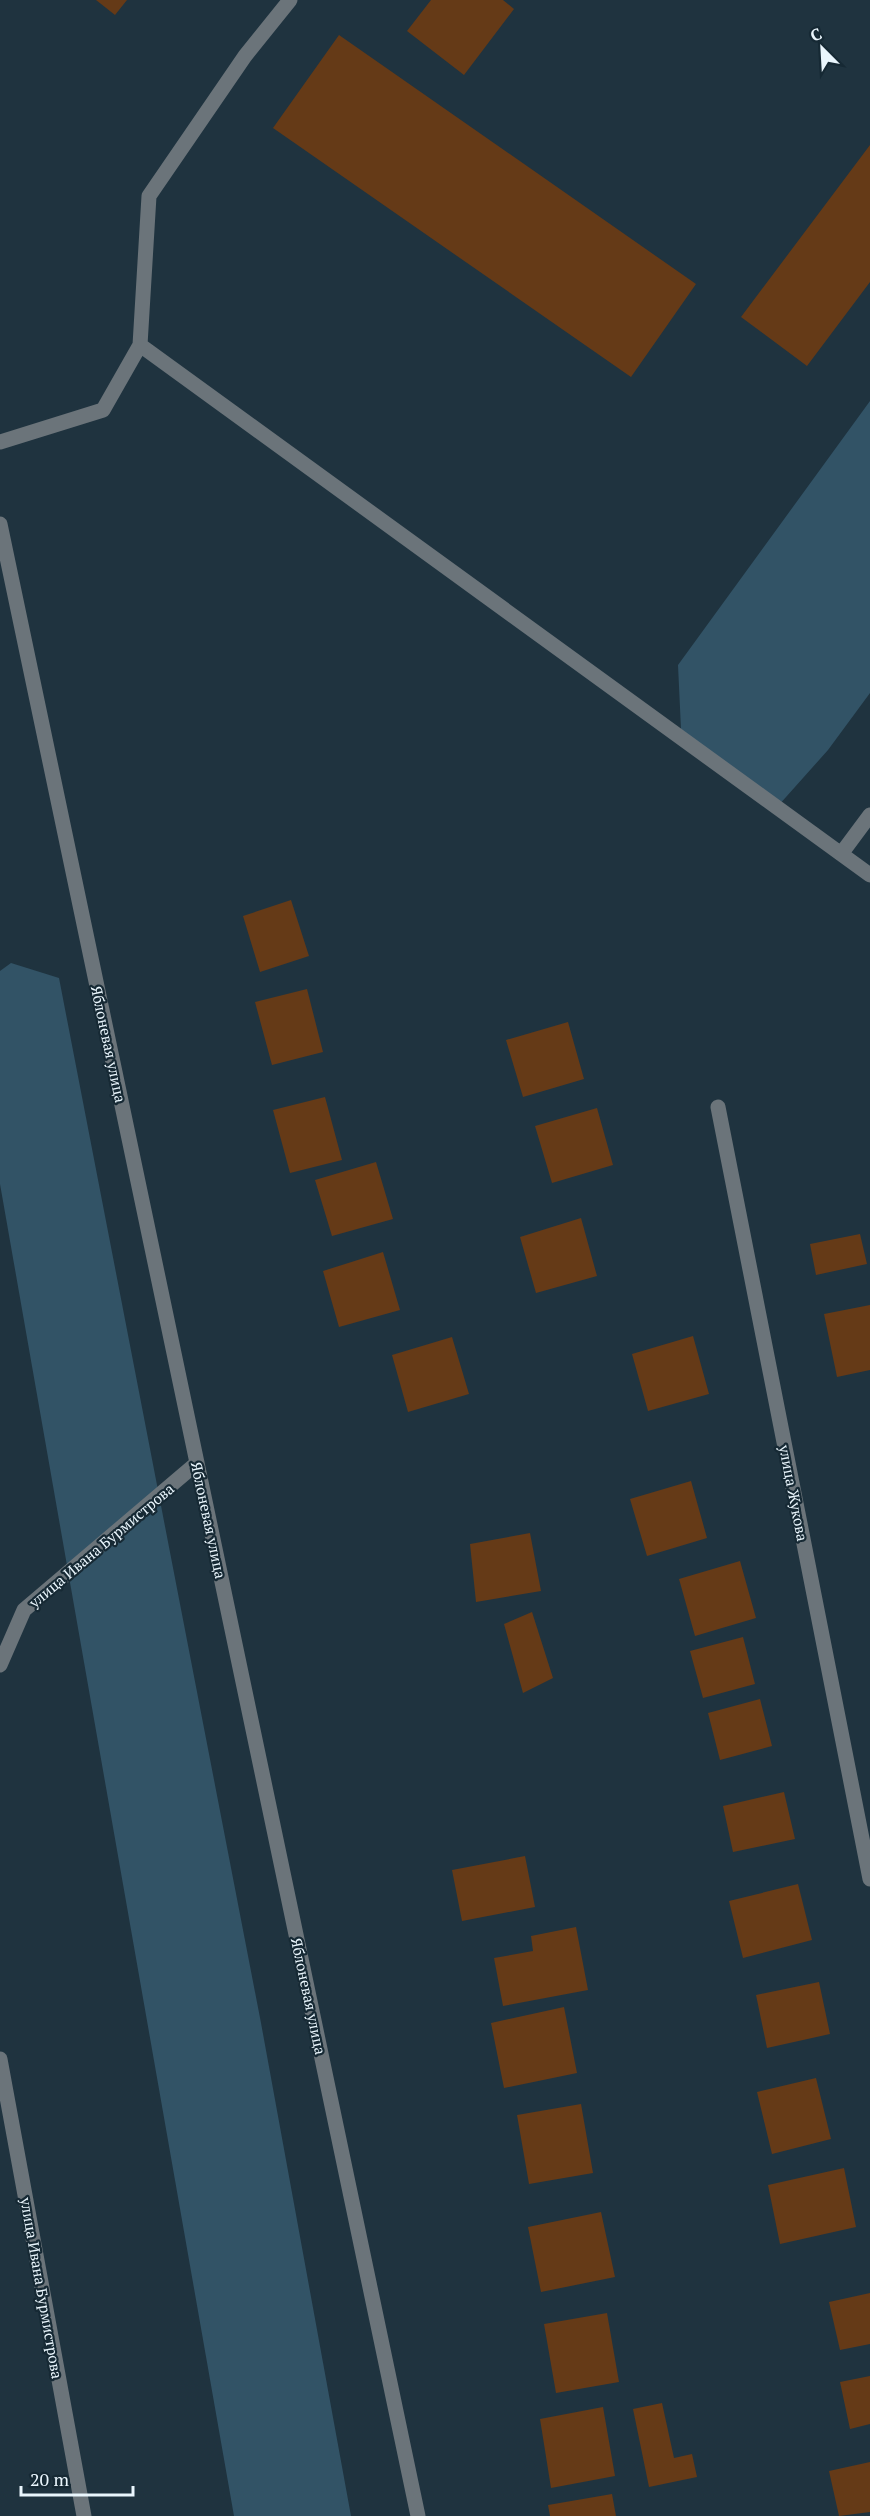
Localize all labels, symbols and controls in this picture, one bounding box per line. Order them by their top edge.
north arrow [792,18,852,78]
text: С [807,22,825,46]
street label: Яблоневая улица [87,984,131,1105]
street label: улица Жукова [775,1442,813,1543]
street label: Яблоневая улица [187,1460,231,1581]
street label: улица Ивана Бурмистрова [23,1478,178,1612]
street label: Яблоневая улица [287,1936,331,2057]
street label: улица Ивана Бурмистрова [16,2195,68,2381]
scale bar [21,2459,134,2497]
text: 20 m [30,2467,70,2491]

